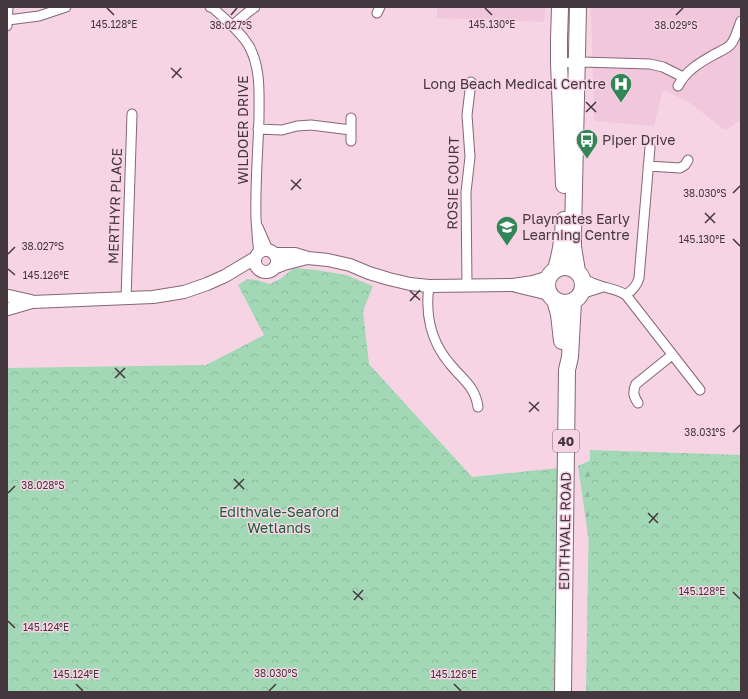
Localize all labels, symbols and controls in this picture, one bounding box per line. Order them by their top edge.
text: 145.128°E [91,18,137,30]
text: 145.130°E [469,18,515,30]
text: 38.027°S [210,19,252,31]
text: 38.029°S [654,19,698,31]
hospital icon: Long Beach Medical Centre [608,71,634,104]
street label: WILDOER DRIVE [234,75,251,185]
place label: Long Beach Medical Centre [423,75,606,92]
bus stop icon: Piper Drive [574,127,600,160]
place label: Piper Drive [602,131,675,148]
street label: ROSIE COURT [443,136,462,230]
street label: MERTHYR PLACE [104,148,125,264]
text: 38.030°S [683,187,727,199]
place label: Playmates Early Learning Centre [522,210,630,243]
school or university icon: Playmates Early Learning Centre [494,214,520,247]
text: 145.130°E [679,233,725,245]
text: 38.027°S [22,240,64,252]
text: 145.126°E [23,269,69,281]
text: 38.031°S [684,426,726,438]
road number: 40 [553,430,579,452]
street label: EDITHVALE ROAD [555,472,574,590]
text: 38.028°S [21,479,65,491]
park label: Edithvale-Seaford Wetlands [219,503,339,536]
text: 145.128°E [679,585,725,597]
text: 145.124°E [23,621,69,633]
text: 38.030°S [254,667,298,679]
text: 145.124°E [53,668,99,680]
text: 145.126°E [431,668,477,680]

